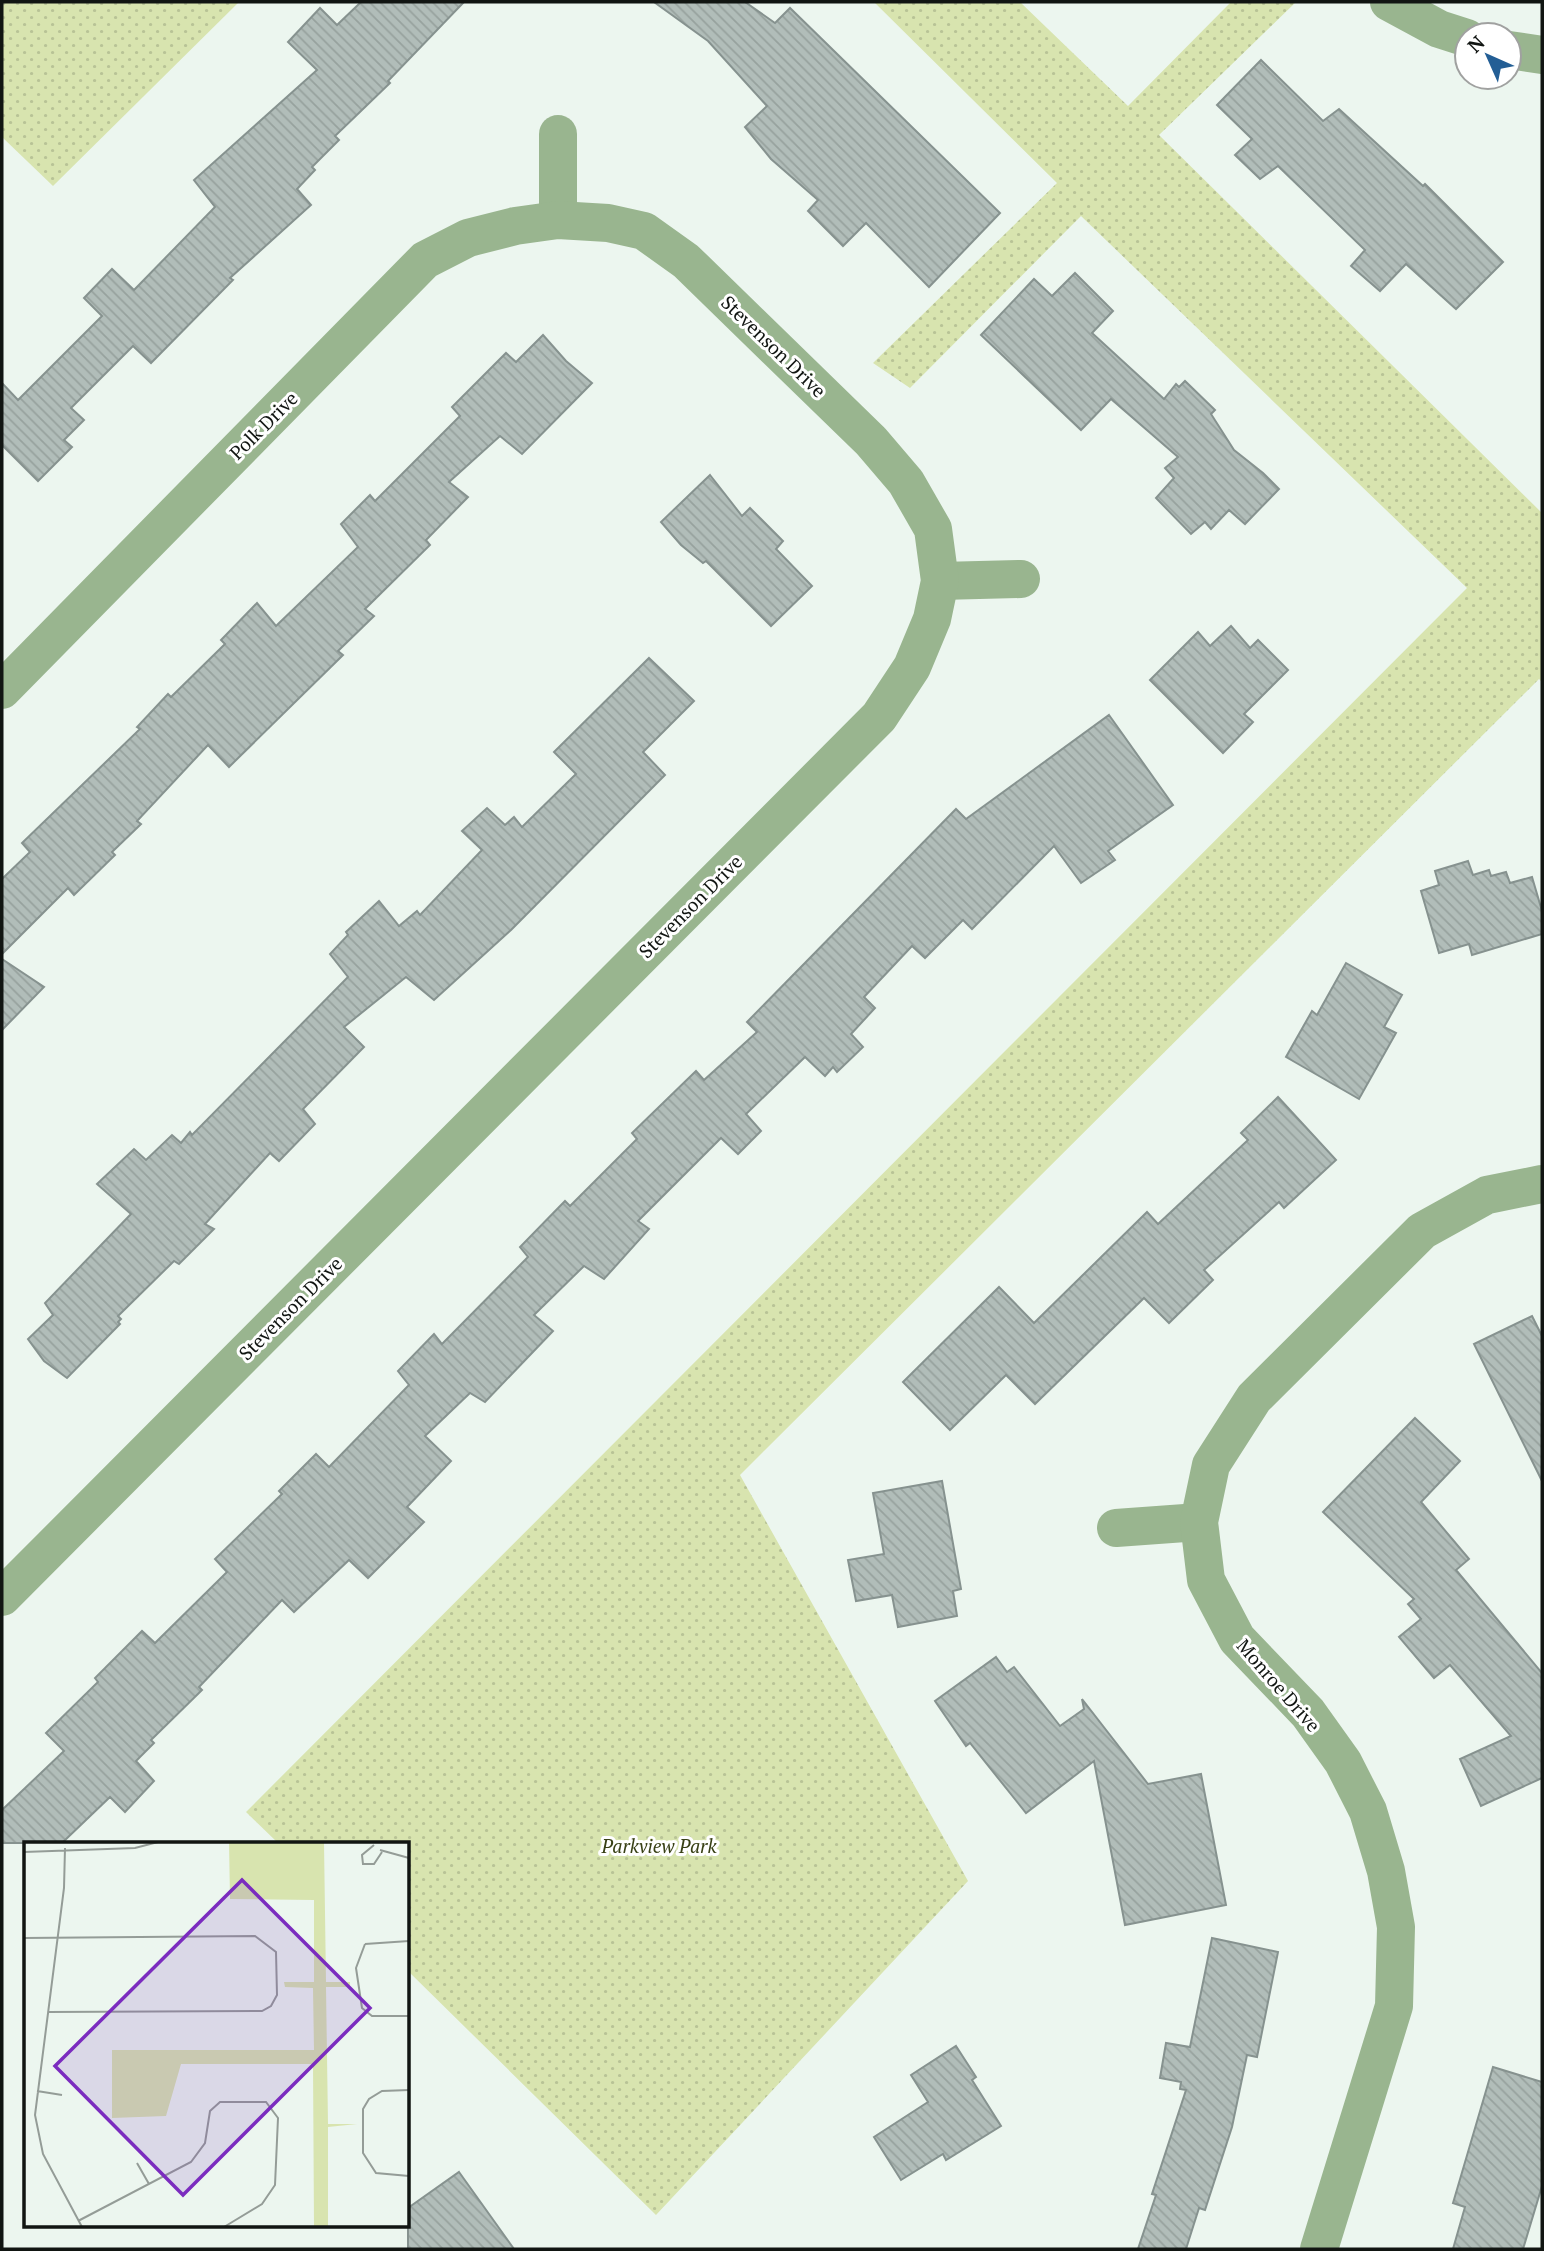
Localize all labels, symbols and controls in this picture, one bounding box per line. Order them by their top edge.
north arrow [1453,21,1523,91]
text: N [1462,29,1490,58]
street label: Stevenson Drive [716,290,832,402]
street label: Polk Drive [224,386,302,464]
street label: Stevenson Drive [633,849,747,963]
street label: Stevenson Drive [233,1251,347,1365]
street label: Monroe Drive [1232,1633,1326,1737]
park label: Parkview Park [600,1833,717,1858]
inset map [24,1842,410,2226]

